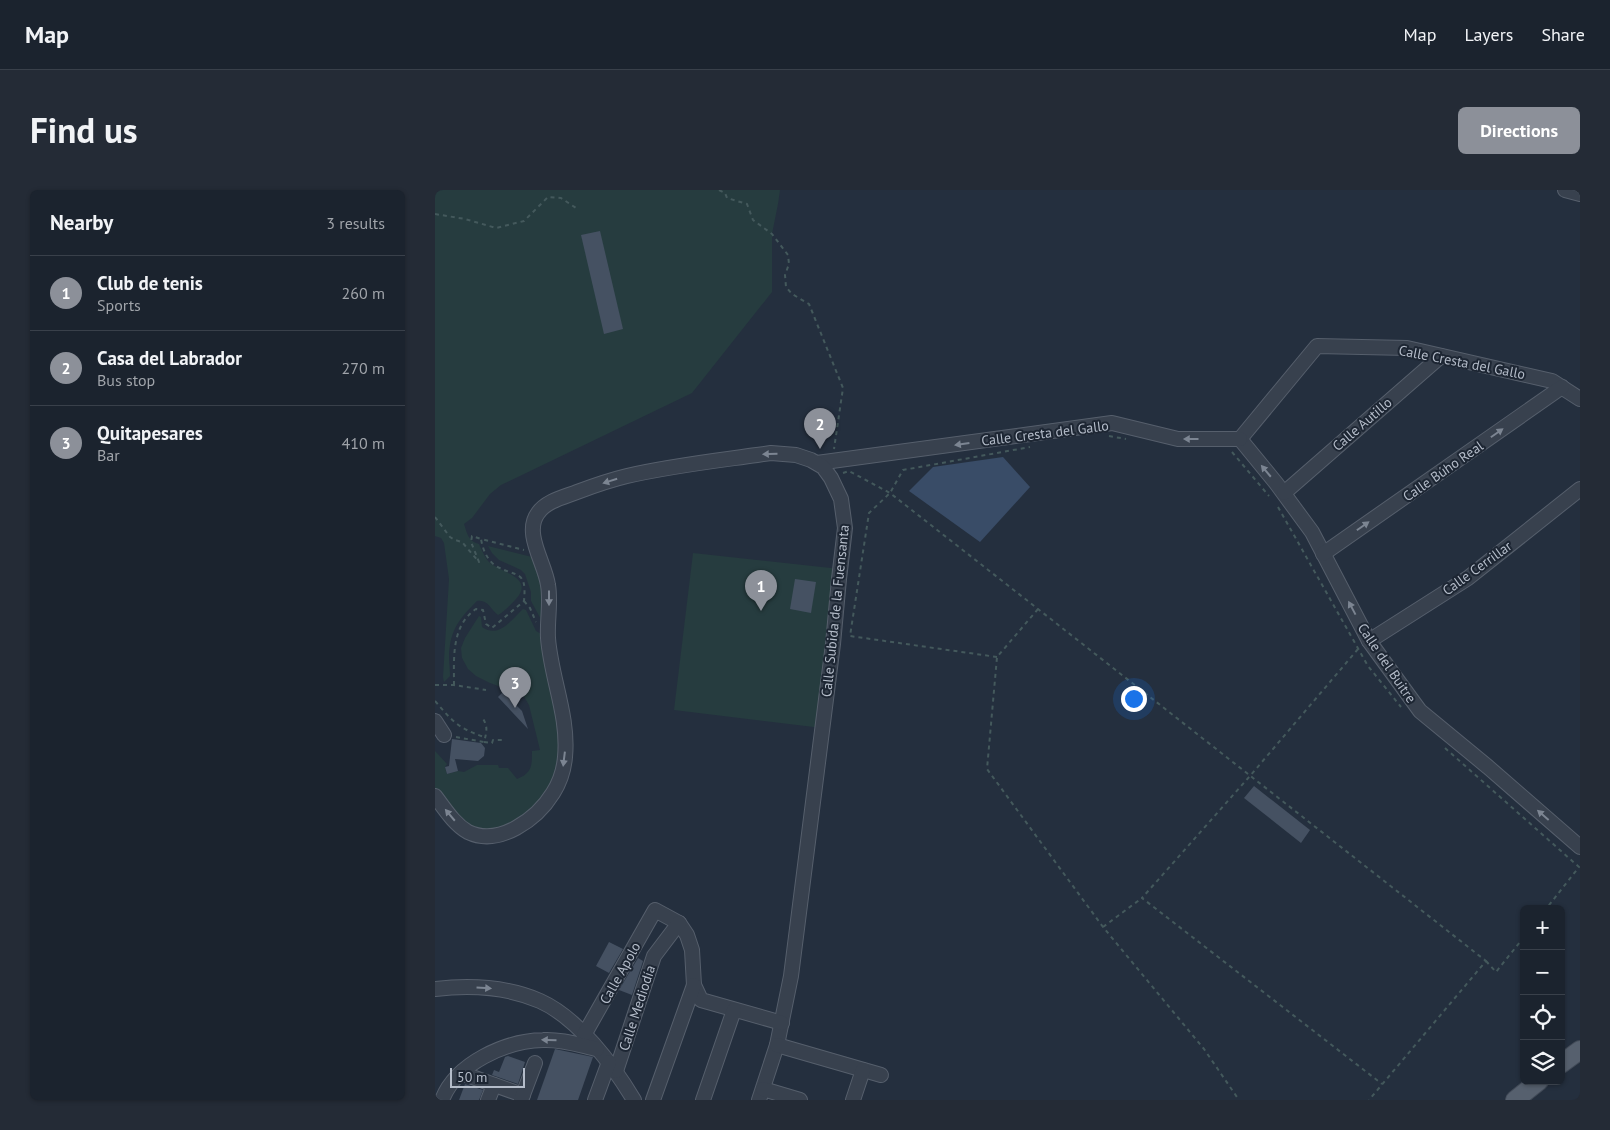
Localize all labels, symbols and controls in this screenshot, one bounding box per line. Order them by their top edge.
text: Map [25,19,69,50]
text: Map [1404,23,1436,46]
text: Layers [1464,23,1513,46]
text: Share [1541,23,1585,46]
text: Find us [30,107,138,153]
button: Directions [1458,107,1580,154]
text: Nearby [50,209,113,236]
text: 3 results [326,213,385,233]
text: Club de tenis [97,271,203,295]
text: 1 [61,283,71,303]
text: 260 m [342,283,385,303]
text: Sports [97,295,141,315]
street label: Calle Cresta del Gallo [1397,341,1527,383]
text: Casa del Labrador [97,346,242,370]
text: 2 [61,358,71,378]
text: 270 m [342,358,385,378]
text: Bus stop [97,370,155,390]
street label: Calle Autillo [1328,393,1396,455]
pin: 2 [804,408,836,449]
street label: Calle Cresta del Gallo [980,416,1110,450]
text: Quitapesares [97,421,203,445]
one-way arrow [1490,428,1503,438]
text: 3 [61,433,71,453]
text: 410 m [342,433,385,453]
one-way arrow [1183,435,1199,443]
street label: Calle Búho Real [1399,437,1487,505]
one-way arrow [954,440,970,448]
text: Bar [97,445,120,465]
one-way arrow [762,450,778,458]
one-way arrow [1261,464,1272,477]
one-way arrow [602,477,617,485]
one-way arrow [1357,521,1370,531]
street label: Calle Subida de la Fuensanta [817,524,853,698]
street label: Calle Cerrillar [1439,537,1515,599]
pin: 1 [745,570,777,611]
one-way arrow [545,590,553,606]
one-way arrow [1348,601,1356,616]
street label: Calle del Buitre [1354,620,1420,706]
pin: 3 [499,667,531,708]
your location [1121,686,1147,712]
one-way arrow [560,751,568,767]
one-way arrow [445,809,456,821]
one-way arrow [1538,809,1550,821]
map controls [1520,905,1565,1085]
button: + [1520,905,1565,950]
street label: Calle Apolo [596,939,644,1007]
button: − [1520,950,1565,995]
street label: Calle Mediodía [615,963,659,1053]
one-way arrow [476,985,492,993]
button: locate [1520,995,1565,1040]
one-way arrow [541,1036,557,1044]
button: layers [1520,1040,1565,1085]
scale bar [450,1065,525,1088]
text: 50 m [457,1068,487,1086]

